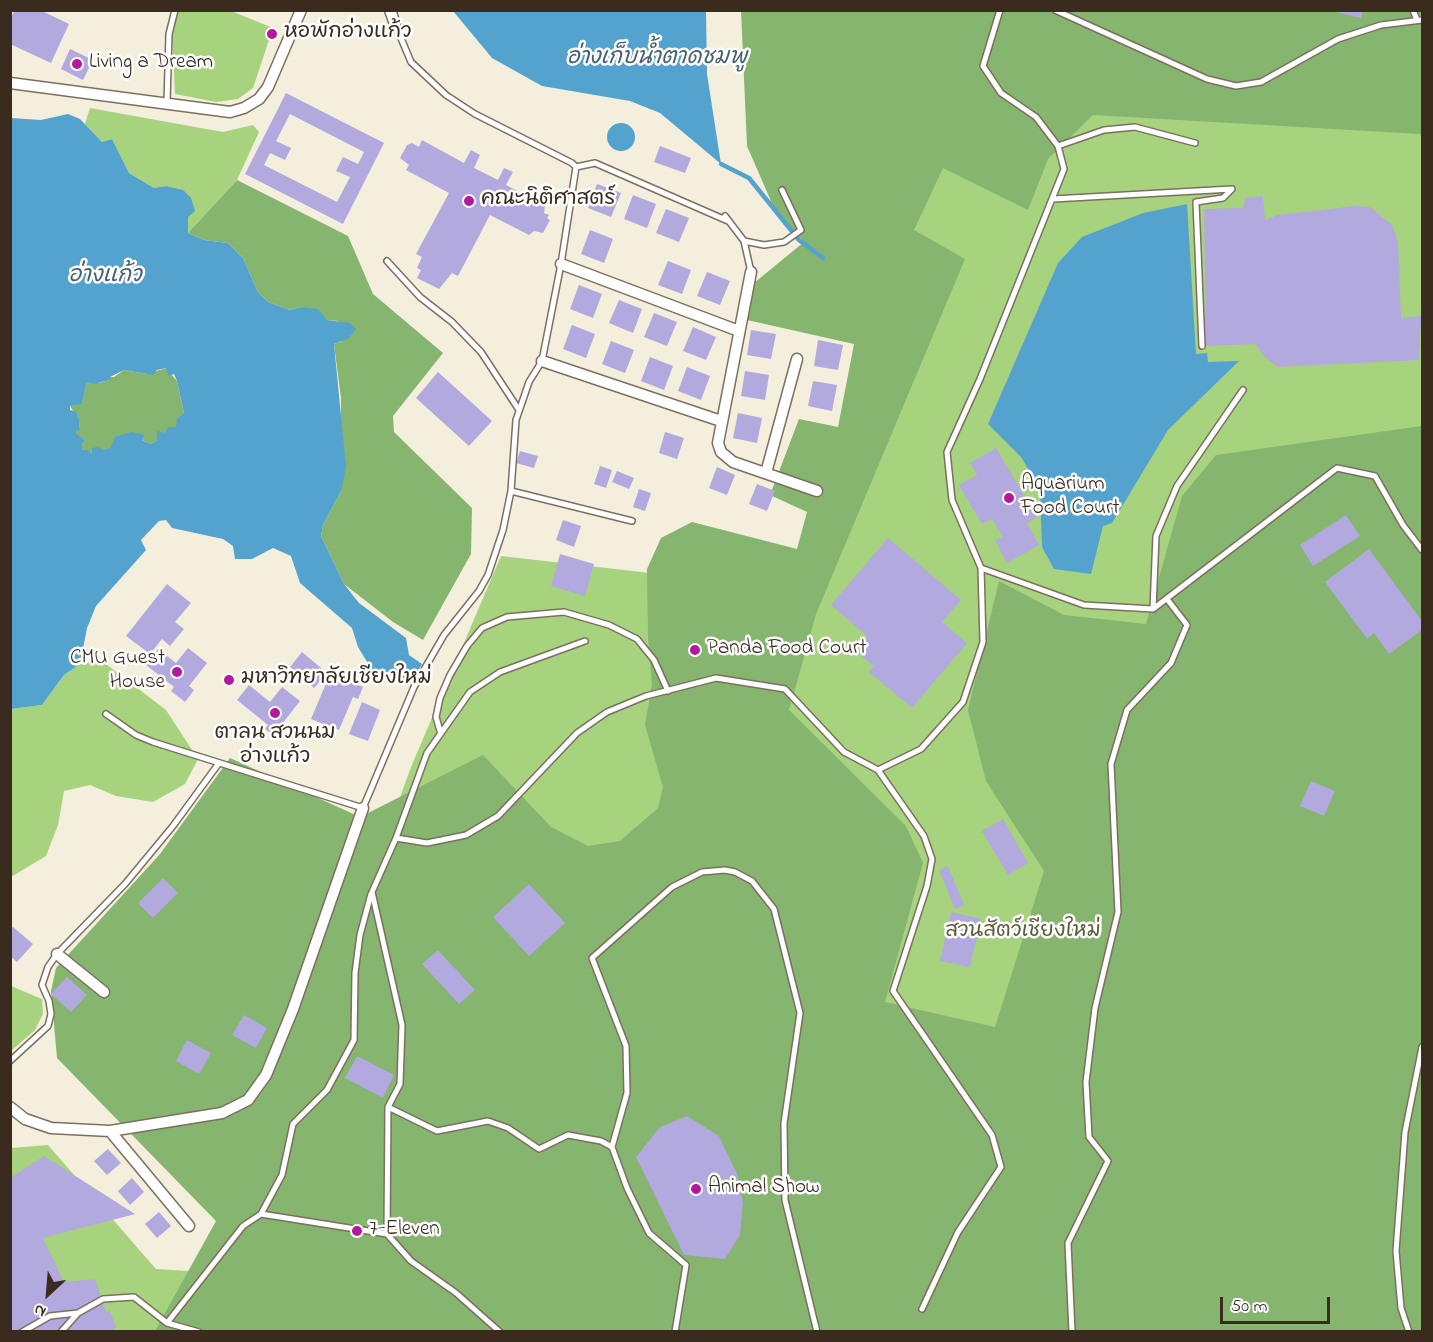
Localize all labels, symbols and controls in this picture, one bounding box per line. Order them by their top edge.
place label: หอพักอ่างแก้ว [284,21,412,47]
marker: หอพักอ่างแก้ว [265,27,279,41]
water label: อ่างเก็บน้ำตาดชมพู [567,46,747,72]
place label: Living a Dream [89,51,213,77]
marker: Living a Dream [70,57,84,71]
place label: คณะนิติศาสตร์ [481,188,615,214]
marker: คณะนิติศาสตร์ [462,194,476,208]
water label: อ่างแก้ว [68,264,142,290]
place label: Aquarium Food Court [1021,473,1120,523]
marker: Aquarium Food Court [1002,491,1016,505]
place label: Panda Food Court [707,637,867,663]
marker: Panda Food Court [688,643,702,657]
place label: CMU Guest House [70,647,165,697]
marker: CMU Guest House [170,665,184,679]
place label: มหาวิทยาลัยเชียงใหม่ [241,667,432,693]
marker: มหาวิทยาลัยเชียงใหม่ [222,673,236,687]
marker: ตาลน สวนนม อ่างแก้ว [268,706,282,720]
place label: ตาลน สวนนม อ่างแก้ว [214,722,336,772]
park label: สวนสัตว์เชียงใหม่ [945,920,1101,946]
place label: Animal Show [708,1176,820,1202]
marker: Animal Show [689,1182,703,1196]
place label: 7-Eleven [369,1218,440,1244]
marker: 7-Eleven [350,1224,364,1238]
north arrow [18,1264,78,1324]
scale bar [1223,1285,1332,1323]
text: 50 m [1231,1294,1268,1320]
text: N [30,1297,50,1323]

